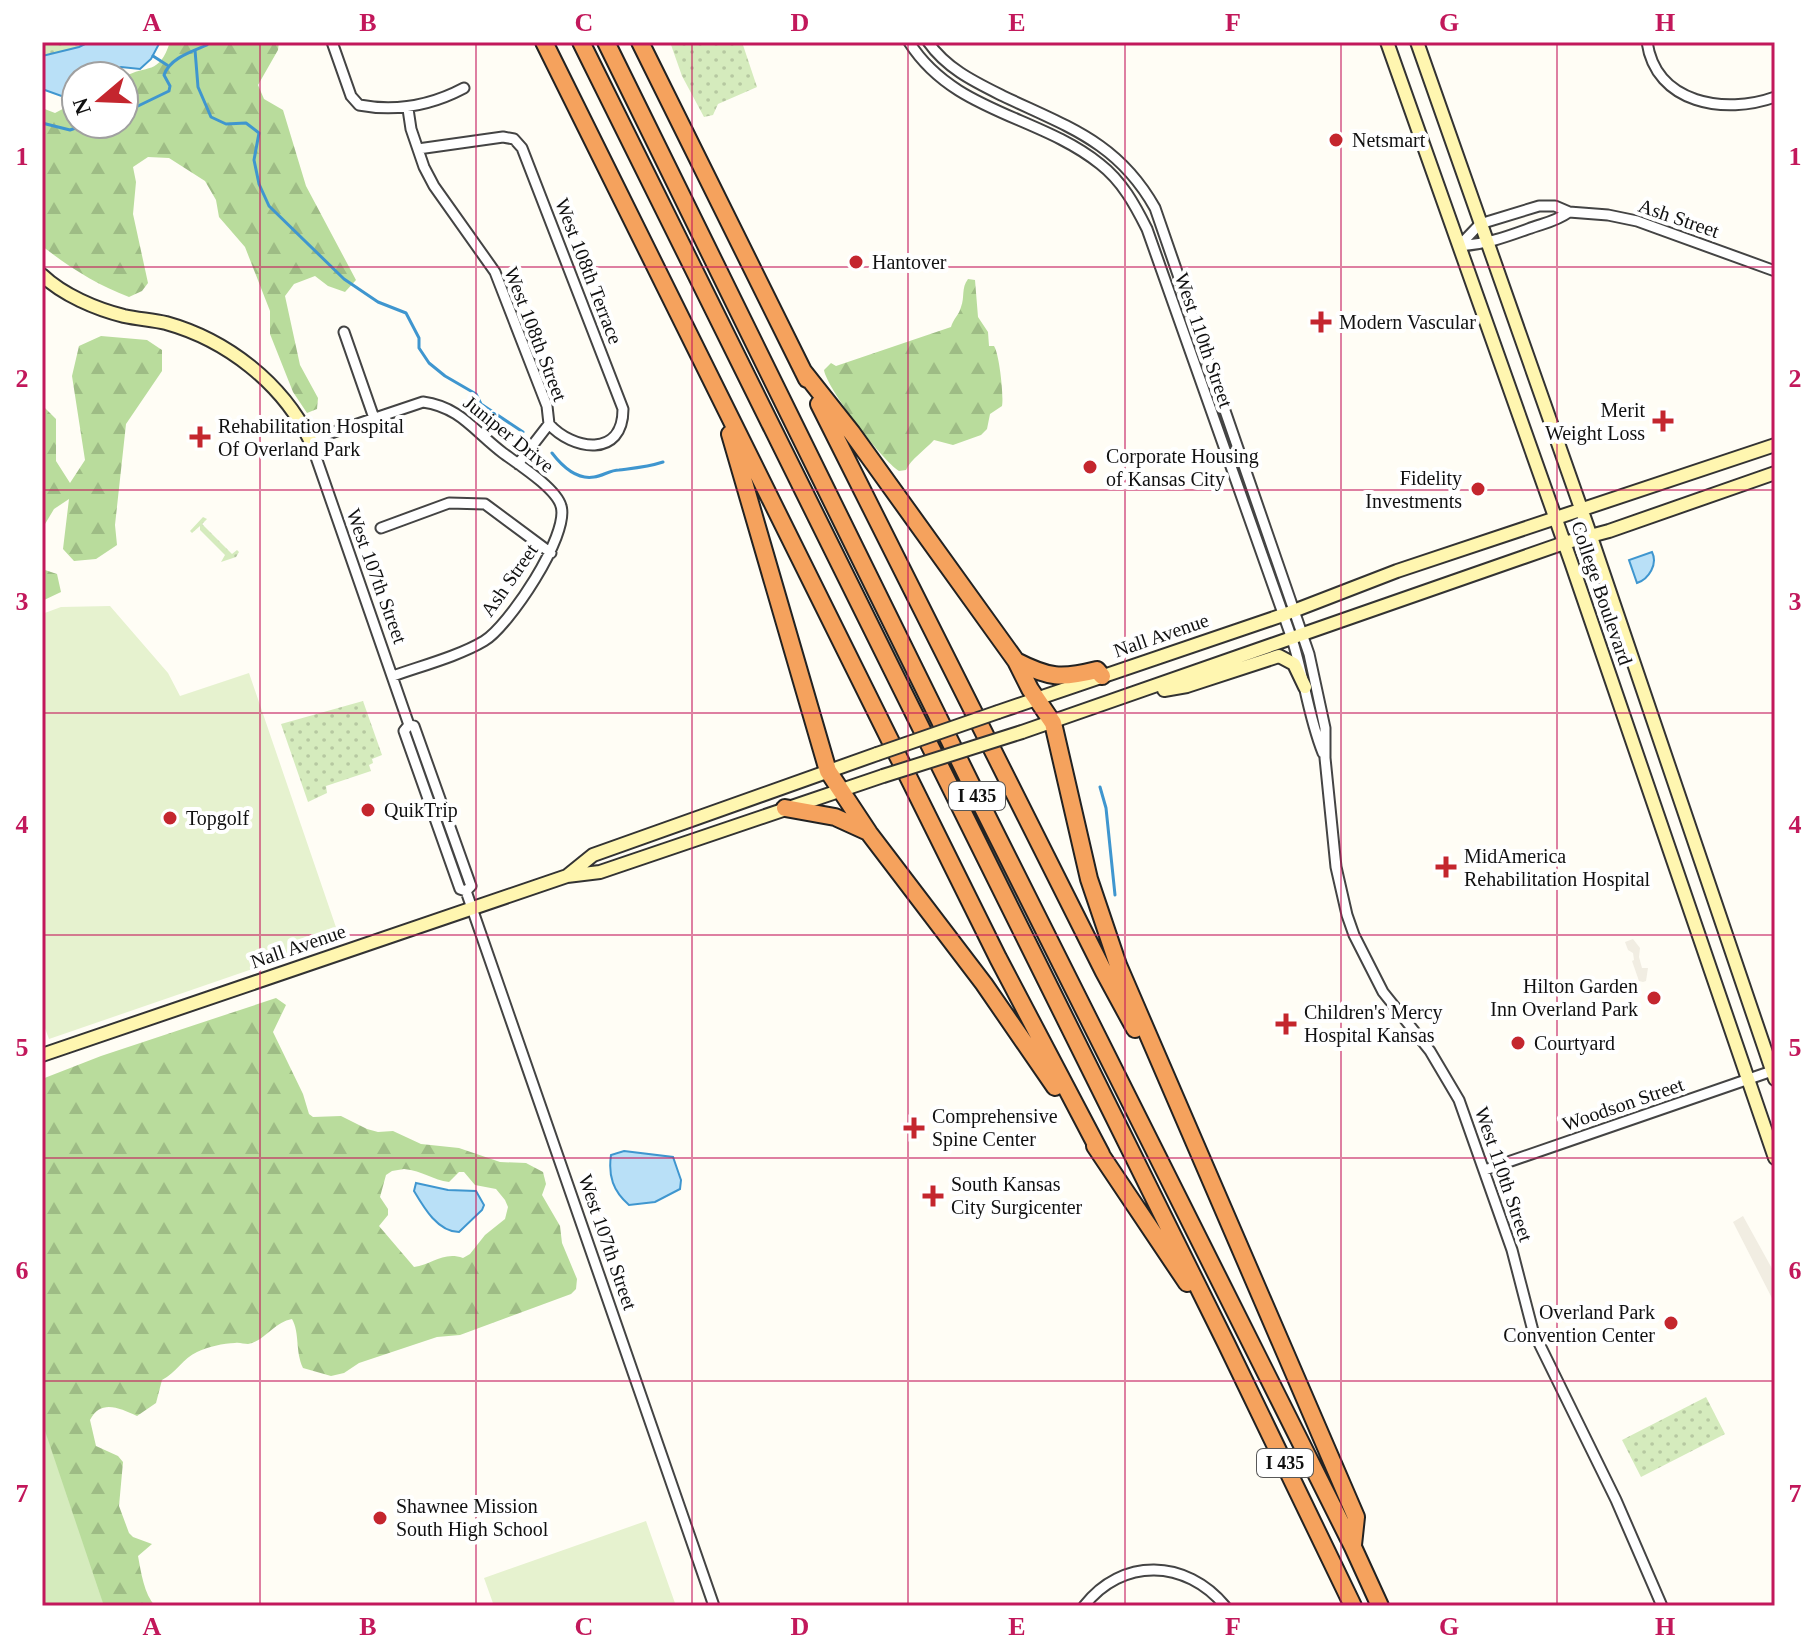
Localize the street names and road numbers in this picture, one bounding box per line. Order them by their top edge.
street label: Ash Street [1636,194,1723,242]
street label: West 108th Terrace [551,195,627,347]
street label: West 108th Street [500,264,572,404]
street label: West 110th Street [1171,270,1237,411]
street label: Juniper Drive [459,391,559,478]
street label: West 107th Street [342,506,412,647]
street label: College Boulevard [1566,518,1637,668]
street label: Ash Street [476,539,542,621]
street label: Nall Avenue [1111,608,1212,662]
road number: I 435 [949,782,1005,810]
street label: Nall Avenue [248,919,349,973]
street label: Woodson Street [1560,1073,1687,1135]
street label: West 110th Street [1471,1104,1537,1245]
street label: West 107th Street [575,1171,642,1313]
road number: I 435 [1257,1449,1313,1477]

